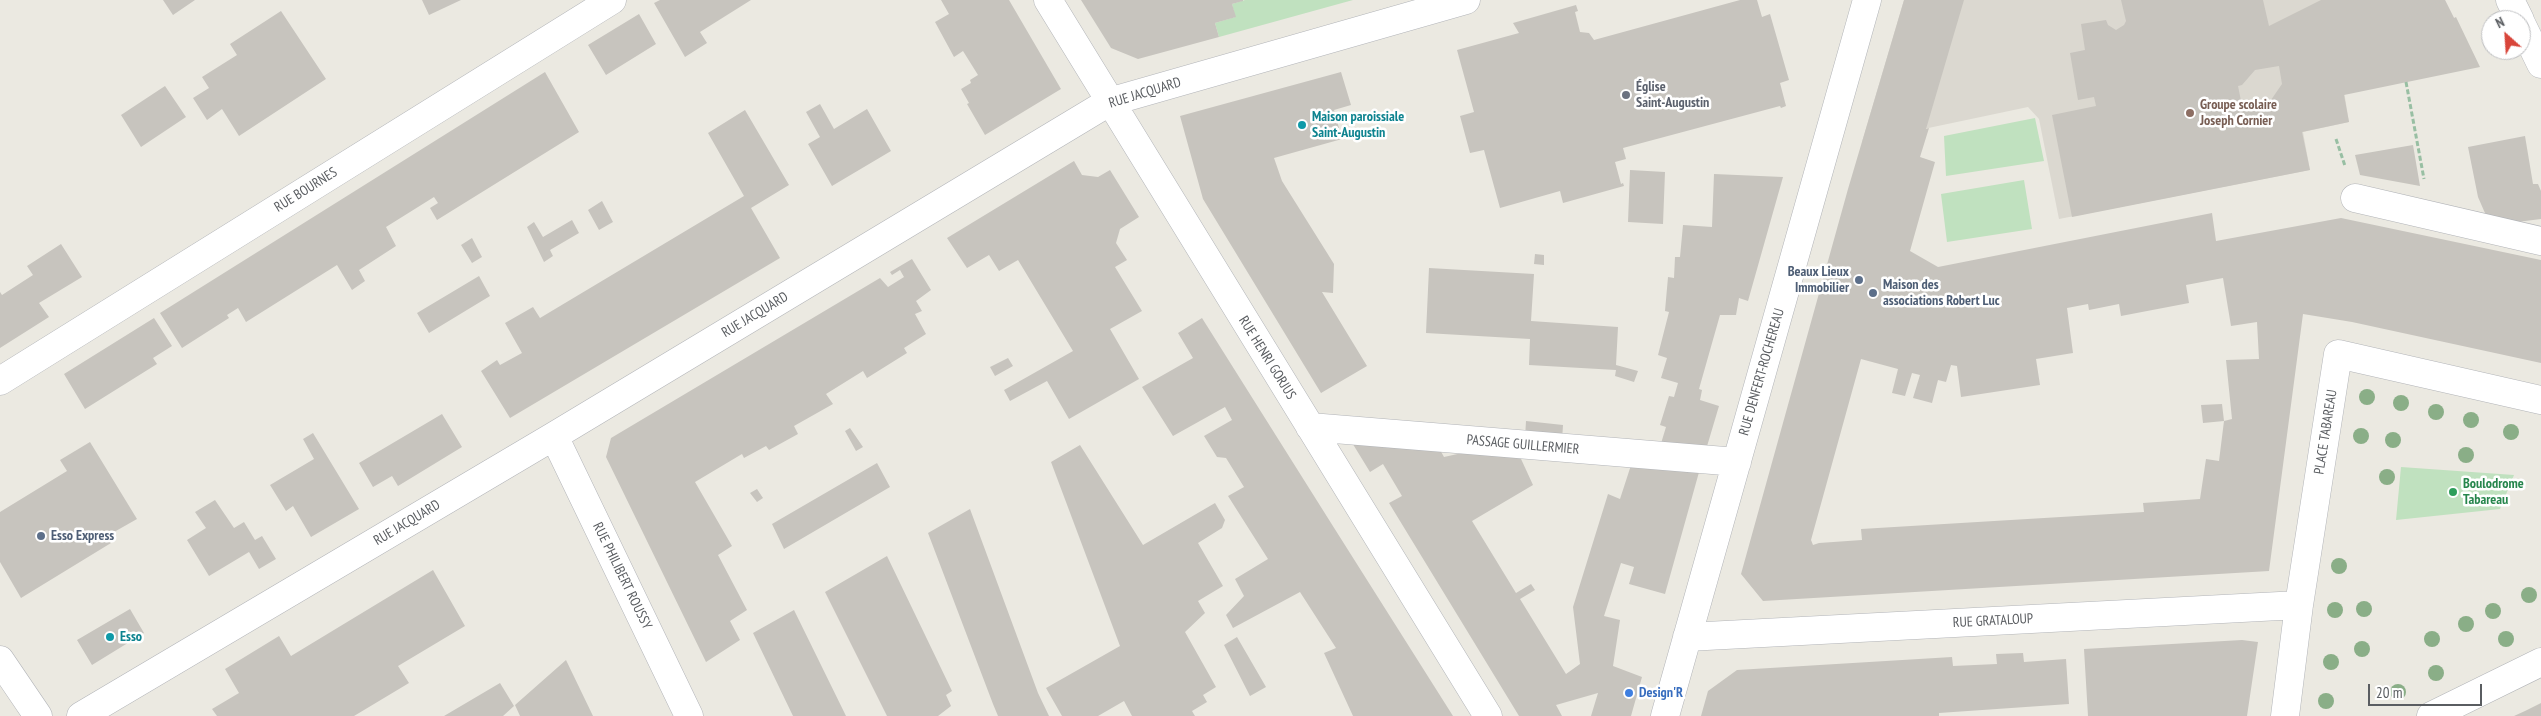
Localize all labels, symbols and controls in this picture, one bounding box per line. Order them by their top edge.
north arrow [2481,10,2531,60]
text: N [2493,13,2507,32]
street label: RUE JACQUARD [1107,74,1183,112]
place label: Église Saint-Augustin [1636,79,1709,111]
marker: Église Saint-Augustin [1620,89,1632,101]
place label: Groupe scolaire Joseph Cornier [2200,97,2277,130]
marker: Groupe scolaire Joseph Cornier [2184,107,2196,119]
place label: Maison paroissiale Saint-Augustin [1312,109,1404,142]
marker: Maison paroissiale Saint-Augustin [1296,119,1308,131]
street label: RUE BOURNES [272,164,340,216]
place label: Beaux Lieux Immobilier [1788,264,1849,296]
marker: Beaux Lieux Immobilier [1853,274,1865,286]
place label: Maison des associations Robert Luc [1883,277,2000,310]
marker: Maison des associations Robert Luc [1867,287,1879,299]
street label: RUE JACQUARD [719,289,791,341]
street label: RUE DENFERT-ROCHEREAU [1736,307,1788,437]
street label: RUE HENRI GORJUS [1235,313,1299,403]
street label: PLACE TABAREAU [2311,388,2341,476]
street label: PASSAGE GUILLERMIER [1466,432,1580,458]
place label: Boulodrome Tabareau [2463,476,2524,508]
marker: Boulodrome Tabareau [2447,486,2459,498]
street label: RUE JACQUARD [371,497,443,549]
street label: RUE PHILIBERT ROUSSY [589,520,655,632]
place label: Esso Express [51,528,114,544]
marker: Esso Express [35,530,47,542]
street label: RUE GRATALOUP [1952,611,2034,631]
place label: Esso [120,629,142,645]
marker: Esso [104,631,116,643]
scale bar [2371,674,2485,706]
text: 20 m [2376,683,2402,702]
place label: Design'R [1639,685,1683,701]
marker: Design'R [1623,687,1635,699]

